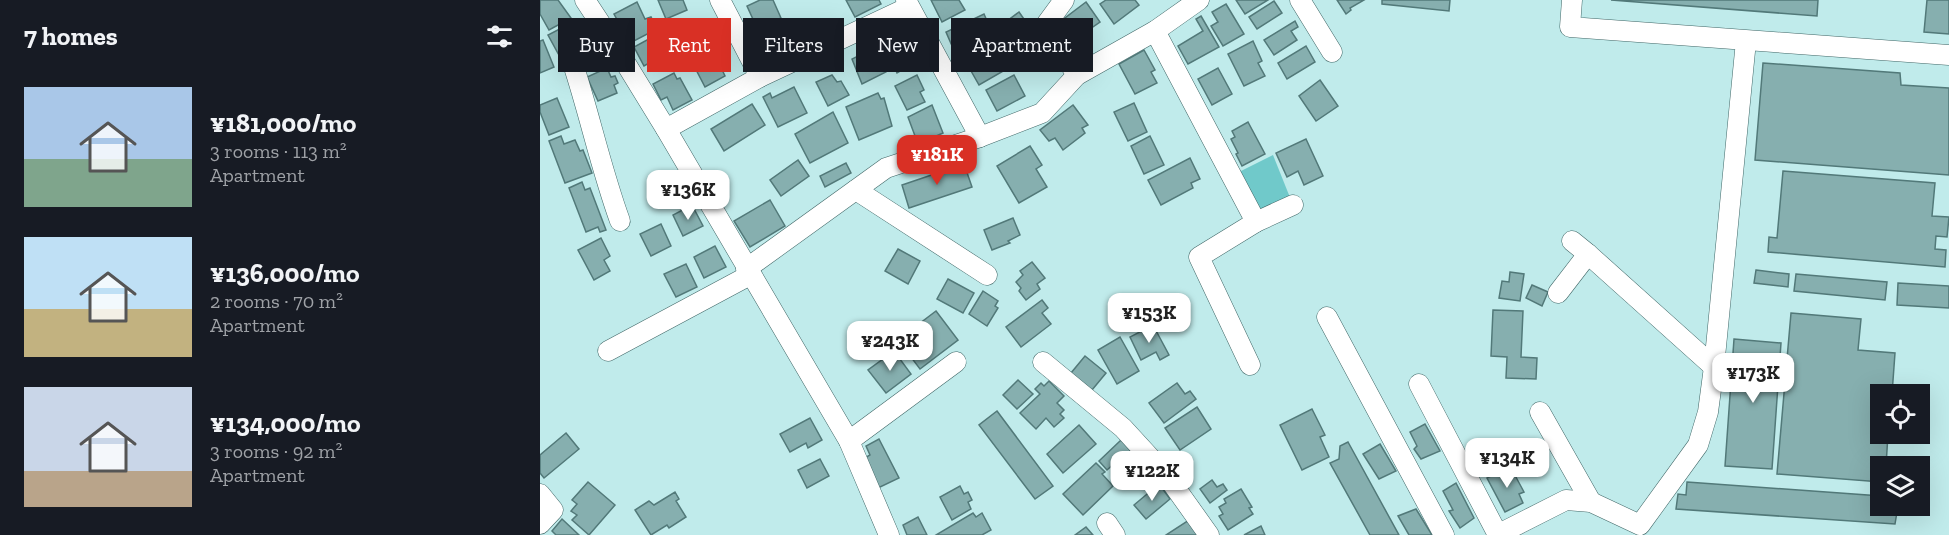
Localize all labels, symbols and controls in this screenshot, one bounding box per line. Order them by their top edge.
chip: Buy [558,18,635,72]
chip: Rent [647,18,731,72]
chip: Filters [743,18,844,72]
chip: New [856,18,939,72]
chip: Apartment [951,18,1093,72]
text: 7 homes [24,20,118,52]
icon: filters [483,20,516,53]
text: ¥181,000/mo [210,107,356,139]
icon: home [72,111,144,183]
pin: ¥181K [895,135,979,186]
text: 3 rooms · 113 m² [210,139,347,163]
text: ¥181K [911,142,963,166]
text: Apartment [210,163,305,187]
pin: ¥136K [646,170,730,221]
text: ¥136K [661,177,715,201]
text: ¥136,000/mo [210,257,360,289]
icon: home [72,261,144,333]
text: 2 rooms · 70 m² [210,289,343,313]
pin: ¥153K [1107,293,1191,344]
text: ¥153K [1122,300,1176,324]
text: Apartment [210,313,305,337]
pin: ¥243K [848,321,932,372]
text: ¥243K [861,328,919,352]
pin: ¥173K [1711,353,1795,404]
text: ¥173K [1726,360,1780,384]
map controls [1870,384,1930,516]
button: locate [1870,384,1930,444]
text: ¥134,000/mo [210,407,361,439]
icon: home [72,411,144,483]
pin: ¥134K [1465,438,1549,489]
text: 3 rooms · 92 m² [210,439,342,463]
text: ¥134K [1479,445,1535,469]
pin: ¥122K [1110,451,1194,502]
button: layers [1870,456,1930,516]
text: ¥122K [1125,458,1179,482]
text: Apartment [210,463,305,487]

